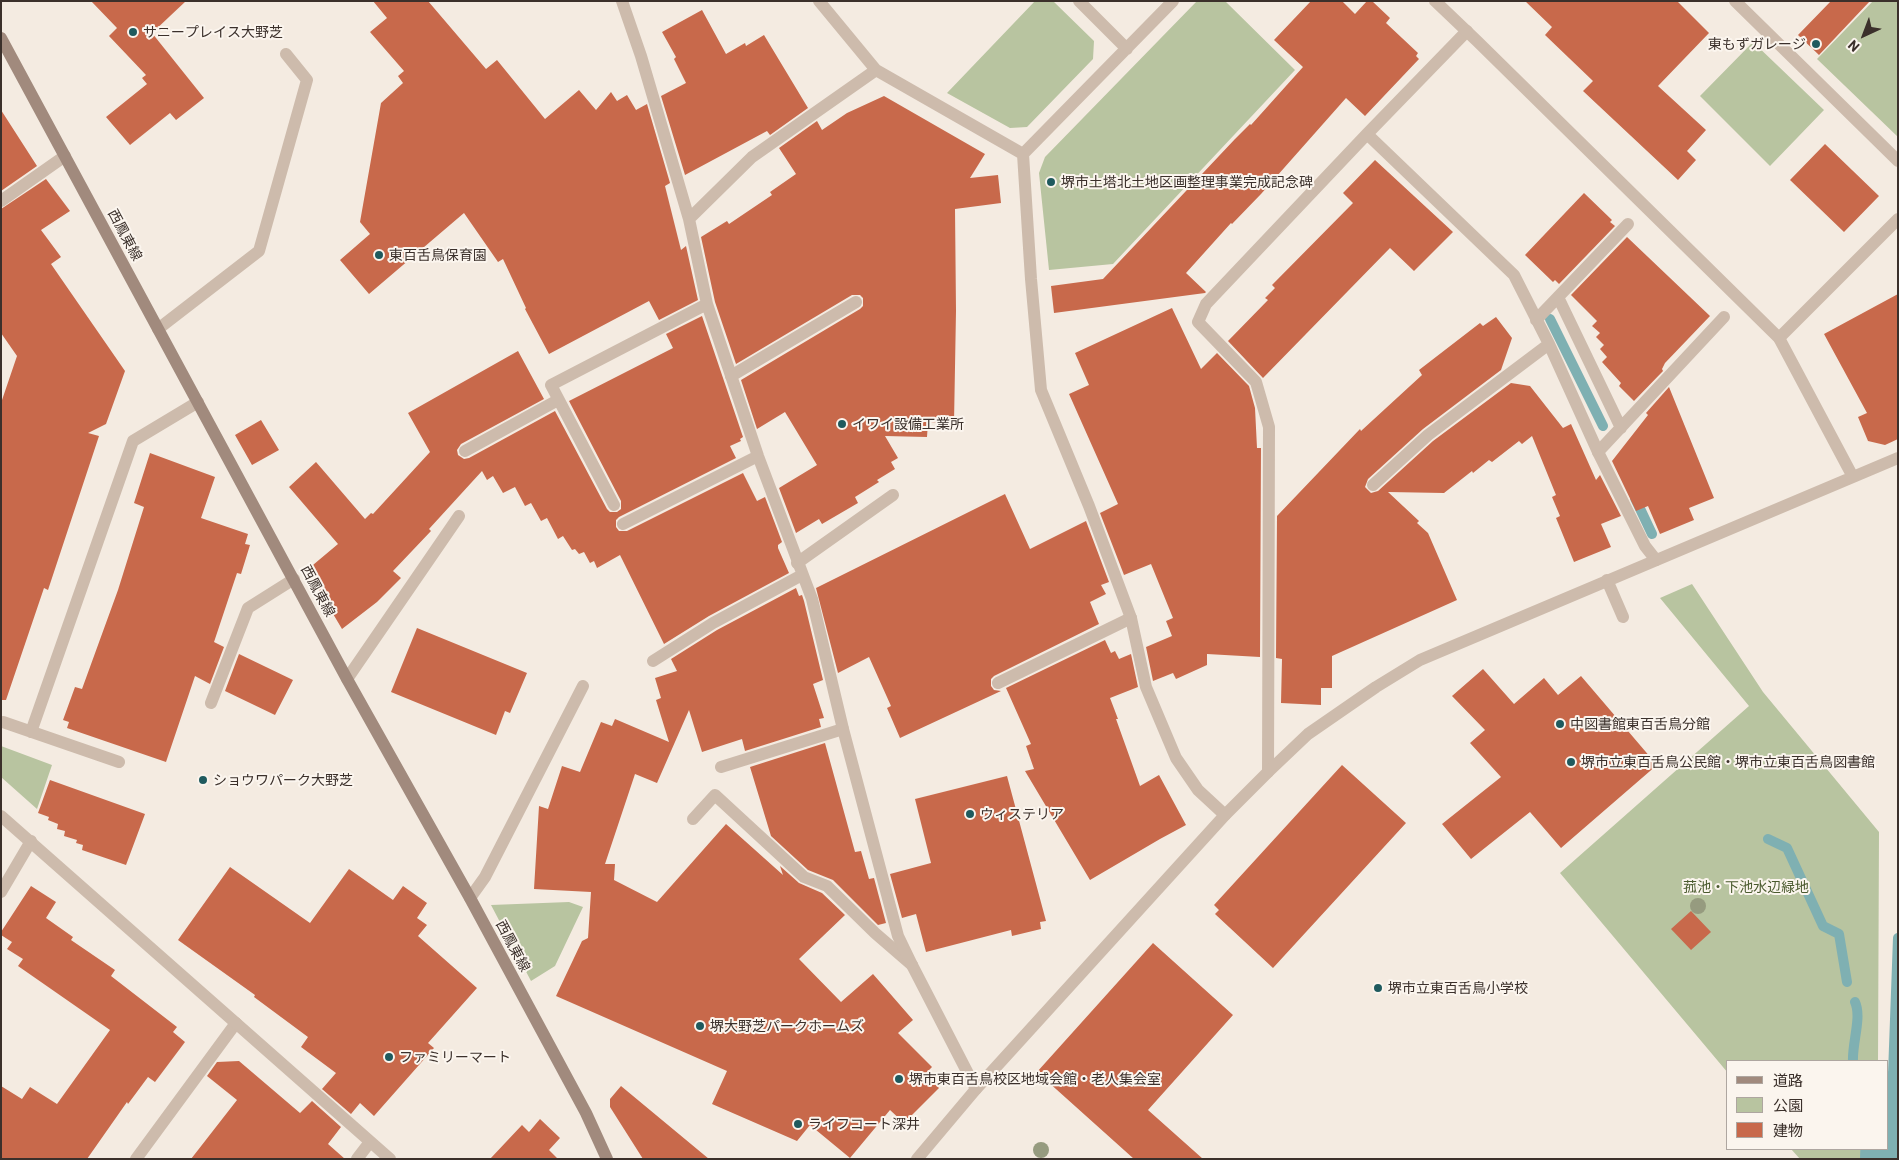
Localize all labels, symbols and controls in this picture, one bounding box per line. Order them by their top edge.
north arrow [1839,10,1889,60]
place label: サニープレイス大野芝 [143,24,283,40]
marker: サニープレイス大野芝 [127,26,139,38]
place label: 東もずガレージ [1708,36,1806,52]
text: N [1844,37,1863,56]
marker: 東もずガレージ [1810,38,1822,50]
place label: 堺市土塔北土地区画整理事業完成記念碑 [1061,174,1313,190]
marker: 堺市土塔北土地区画整理事業完成記念碑 [1045,176,1057,188]
street label: 西鳳東線 [104,206,146,264]
place label: 東百舌鳥保育園 [389,247,487,263]
marker: 東百舌鳥保育園 [373,249,385,261]
place label: イワイ設備工業所 [852,416,964,432]
marker: イワイ設備工業所 [836,418,848,430]
street label: 西鳳東線 [297,562,339,620]
place label: 中図書館東百舌鳥分館 [1570,716,1710,732]
marker: 中図書館東百舌鳥分館 [1554,718,1566,730]
place label: 堺市立東百舌鳥公民館・堺市立東百舌鳥図書館 [1581,754,1875,770]
marker: 堺市立東百舌鳥公民館・堺市立東百舌鳥図書館 [1565,756,1577,768]
place label: ショウワパーク大野芝 [213,772,353,788]
marker: ショウワパーク大野芝 [197,774,209,786]
place label: ウィステリア [980,806,1064,822]
marker: ウィステリア [964,808,976,820]
park label: 菰池・下池水辺緑地 [1683,879,1809,895]
street label: 西鳳東線 [492,917,534,975]
place label: 堺市立東百舌鳥小学校 [1388,980,1528,996]
marker: 堺市立東百舌鳥小学校 [1372,982,1384,994]
place label: 堺大野芝パークホームズ [710,1018,864,1034]
marker: 堺大野芝パークホームズ [694,1020,706,1032]
place label: ファミリーマート [399,1049,511,1065]
marker: ファミリーマート [383,1051,395,1063]
legend [1726,1060,1889,1150]
place label: 堺市東百舌鳥校区地域会館・老人集会室 [909,1071,1161,1087]
text: 道路 [1773,1071,1803,1089]
marker: 堺市東百舌鳥校区地域会館・老人集会室 [893,1073,905,1085]
text: 公園 [1773,1096,1803,1114]
place label: ライフコート深井 [808,1116,920,1132]
marker: ライフコート深井 [792,1118,804,1130]
text: 建物 [1773,1121,1803,1139]

